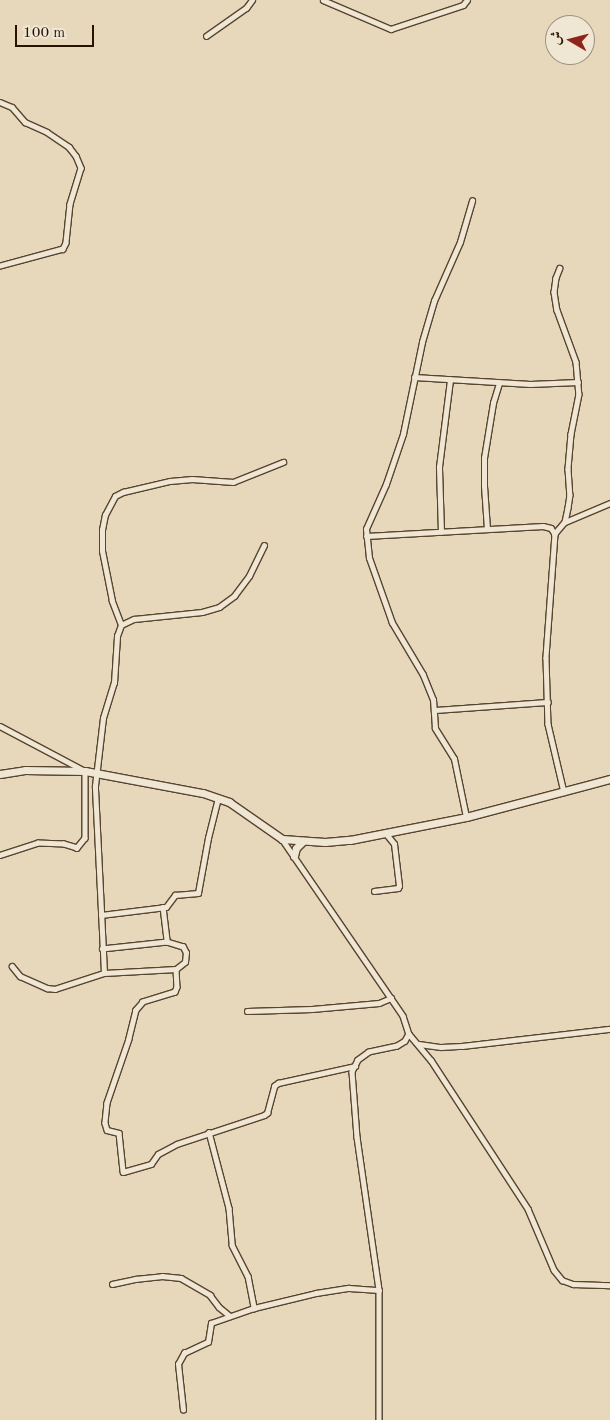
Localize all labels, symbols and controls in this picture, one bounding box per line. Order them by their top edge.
scale bar [18,15,96,47]
north arrow [545,15,595,65]
text: 100 m [23,26,65,41]
text: ش [548,30,564,46]

